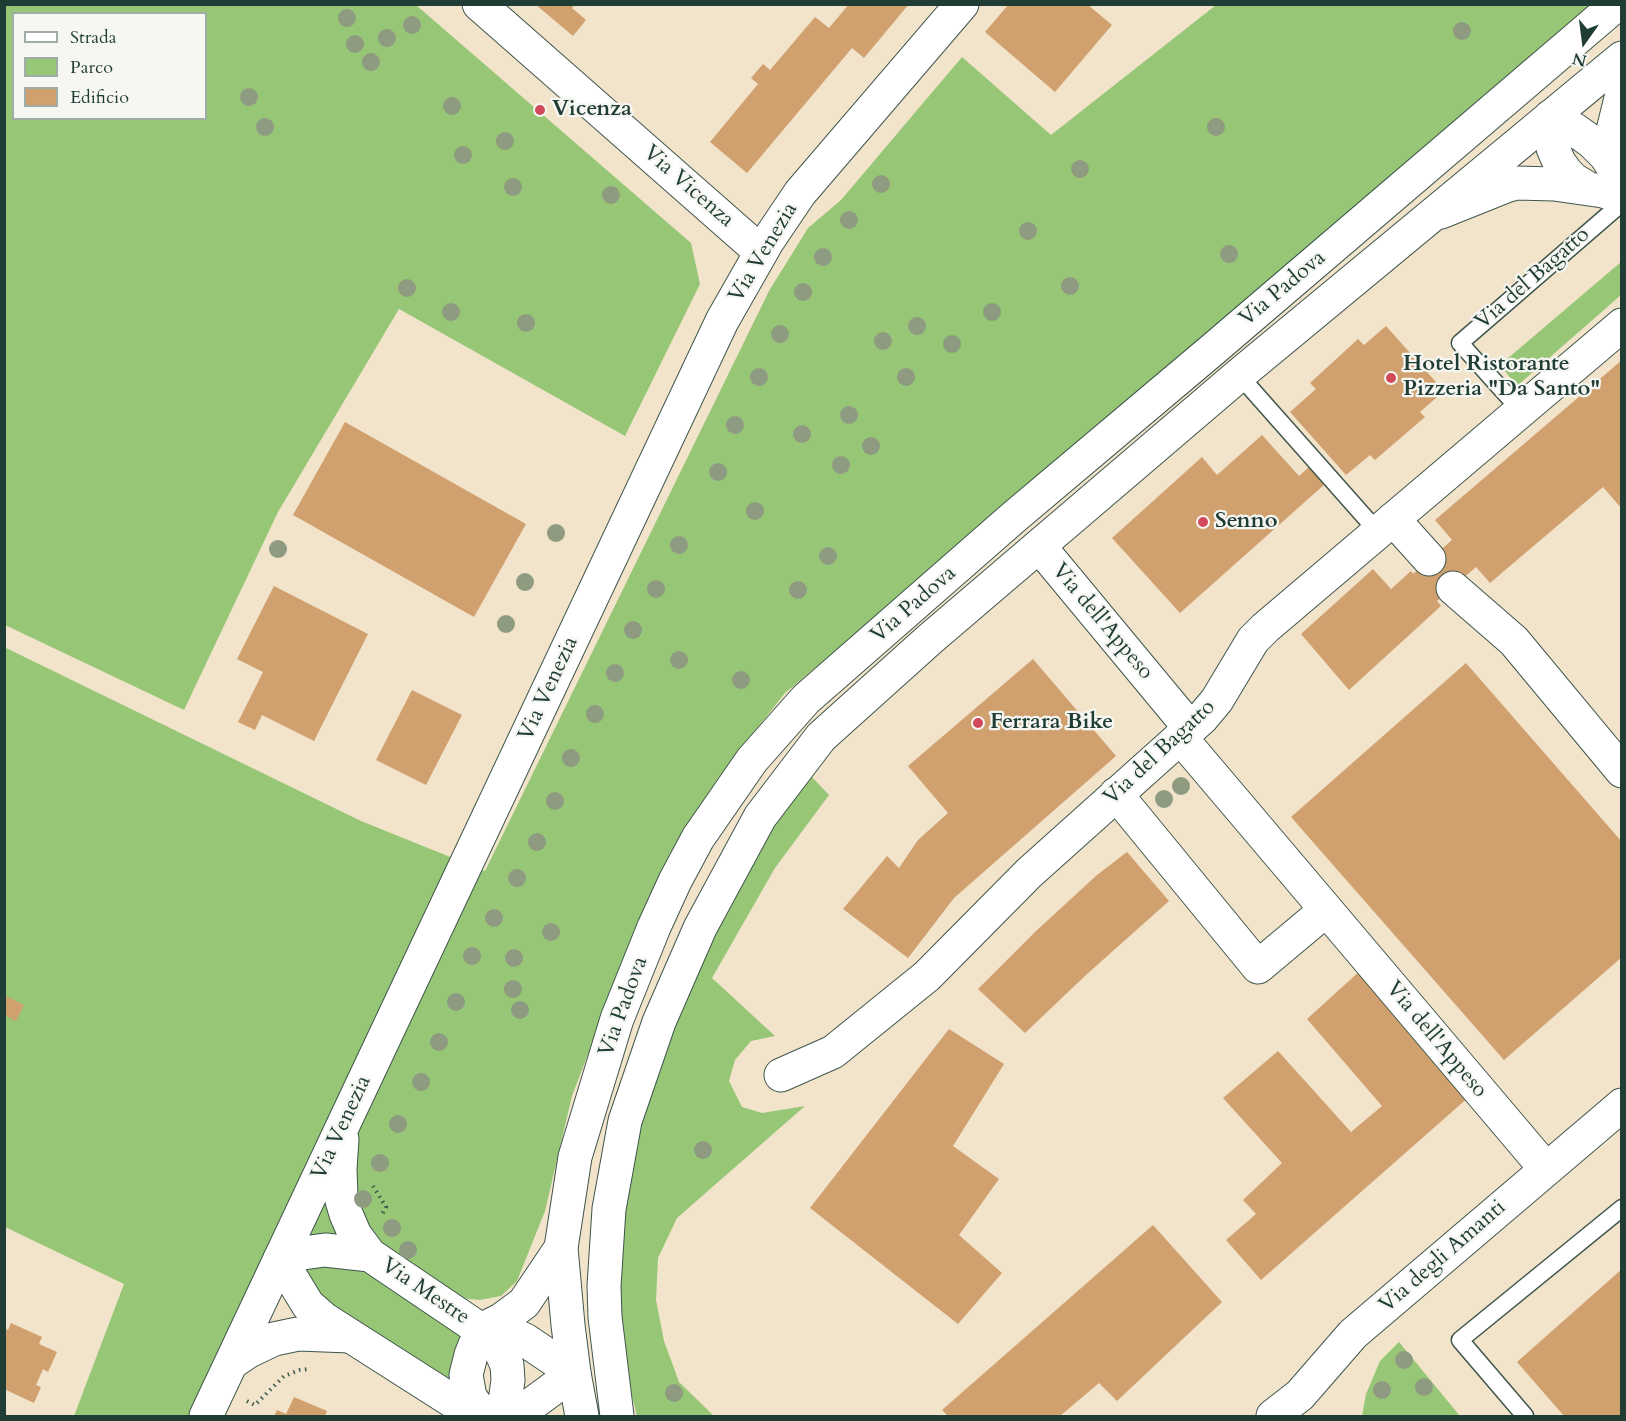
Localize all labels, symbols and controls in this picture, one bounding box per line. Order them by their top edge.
legend [12,12,207,120]
north arrow [1554,12,1614,72]
text: Strada [70,25,116,50]
text: N [1570,47,1589,72]
text: Parco [70,55,113,80]
text: Edificio [70,85,129,110]
place label: Vicenza [552,97,632,123]
marker: Vicenza [533,103,547,117]
street label: Via Vicenza [637,140,739,234]
street label: Via Venezia [724,198,804,308]
street label: Via del Bagatto [1470,222,1596,336]
street label: Via Padova [1234,245,1332,333]
place label: Hotel Ristorante Pizzeria "Da Santo" [1403,352,1600,404]
marker: Hotel Ristorante Pizzeria "Da Santo" [1384,371,1398,385]
place label: Senno [1215,509,1278,535]
marker: Senno [1196,515,1210,529]
street label: Via dell'Appeso [1046,558,1158,686]
street label: Via Padova [866,561,962,649]
street label: Via Venezia [513,633,585,745]
street label: Via del Bagatto [1099,695,1221,811]
place label: Ferrara Bike [990,710,1113,736]
marker: Ferrara Bike [971,716,985,730]
street label: Via Padova [594,953,654,1061]
street label: Via dell'Appeso [1380,976,1492,1104]
street label: Via Venezia [306,1072,378,1184]
street label: Via degli Amanti [1374,1195,1512,1319]
street label: Via Mestre [376,1253,474,1331]

